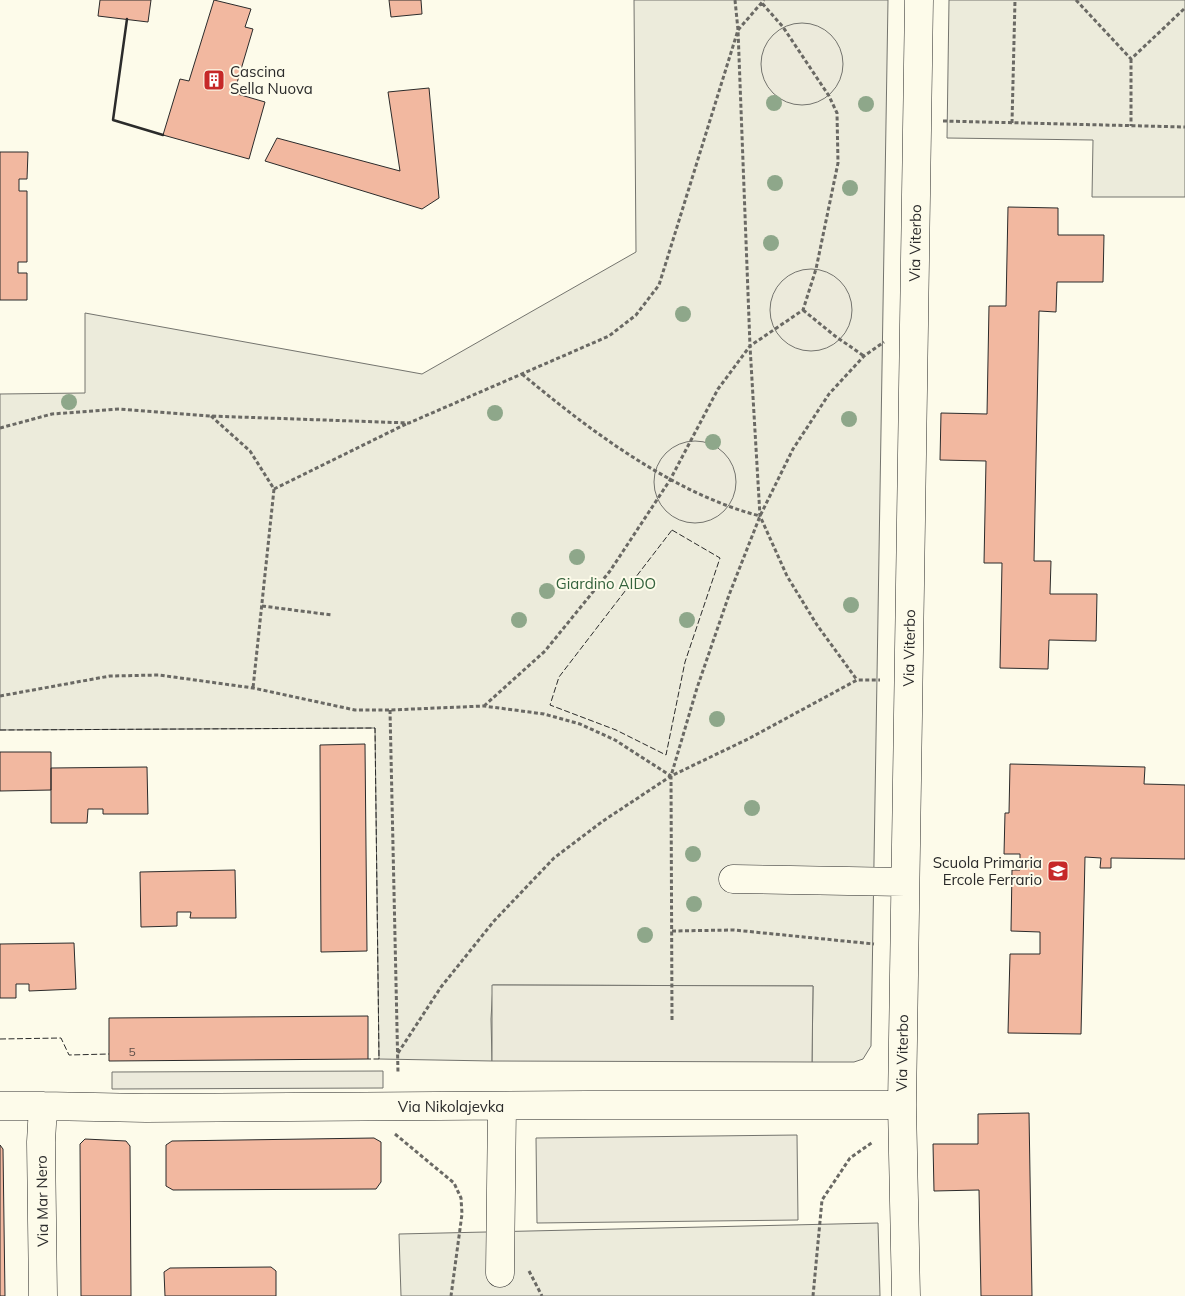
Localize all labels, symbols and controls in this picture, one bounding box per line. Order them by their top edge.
place label: Cascina Sella Nuova [230,62,313,98]
building icon: Cascina Sella Nuova [202,68,226,92]
street label: Via Viterbo [905,204,925,282]
park label: Giardino AIDO [556,574,656,593]
street label: Via Viterbo [899,609,919,687]
place label: Scuola Primaria Ercole Ferrario [933,853,1042,889]
school or university icon: Scuola Primaria Ercole Ferrario [1046,859,1070,883]
street label: Via Viterbo [892,1014,912,1092]
house number: 5 [128,1044,136,1059]
street label: Via Nikolajevka [398,1097,504,1116]
street label: Via Mar Nero [32,1155,52,1247]

